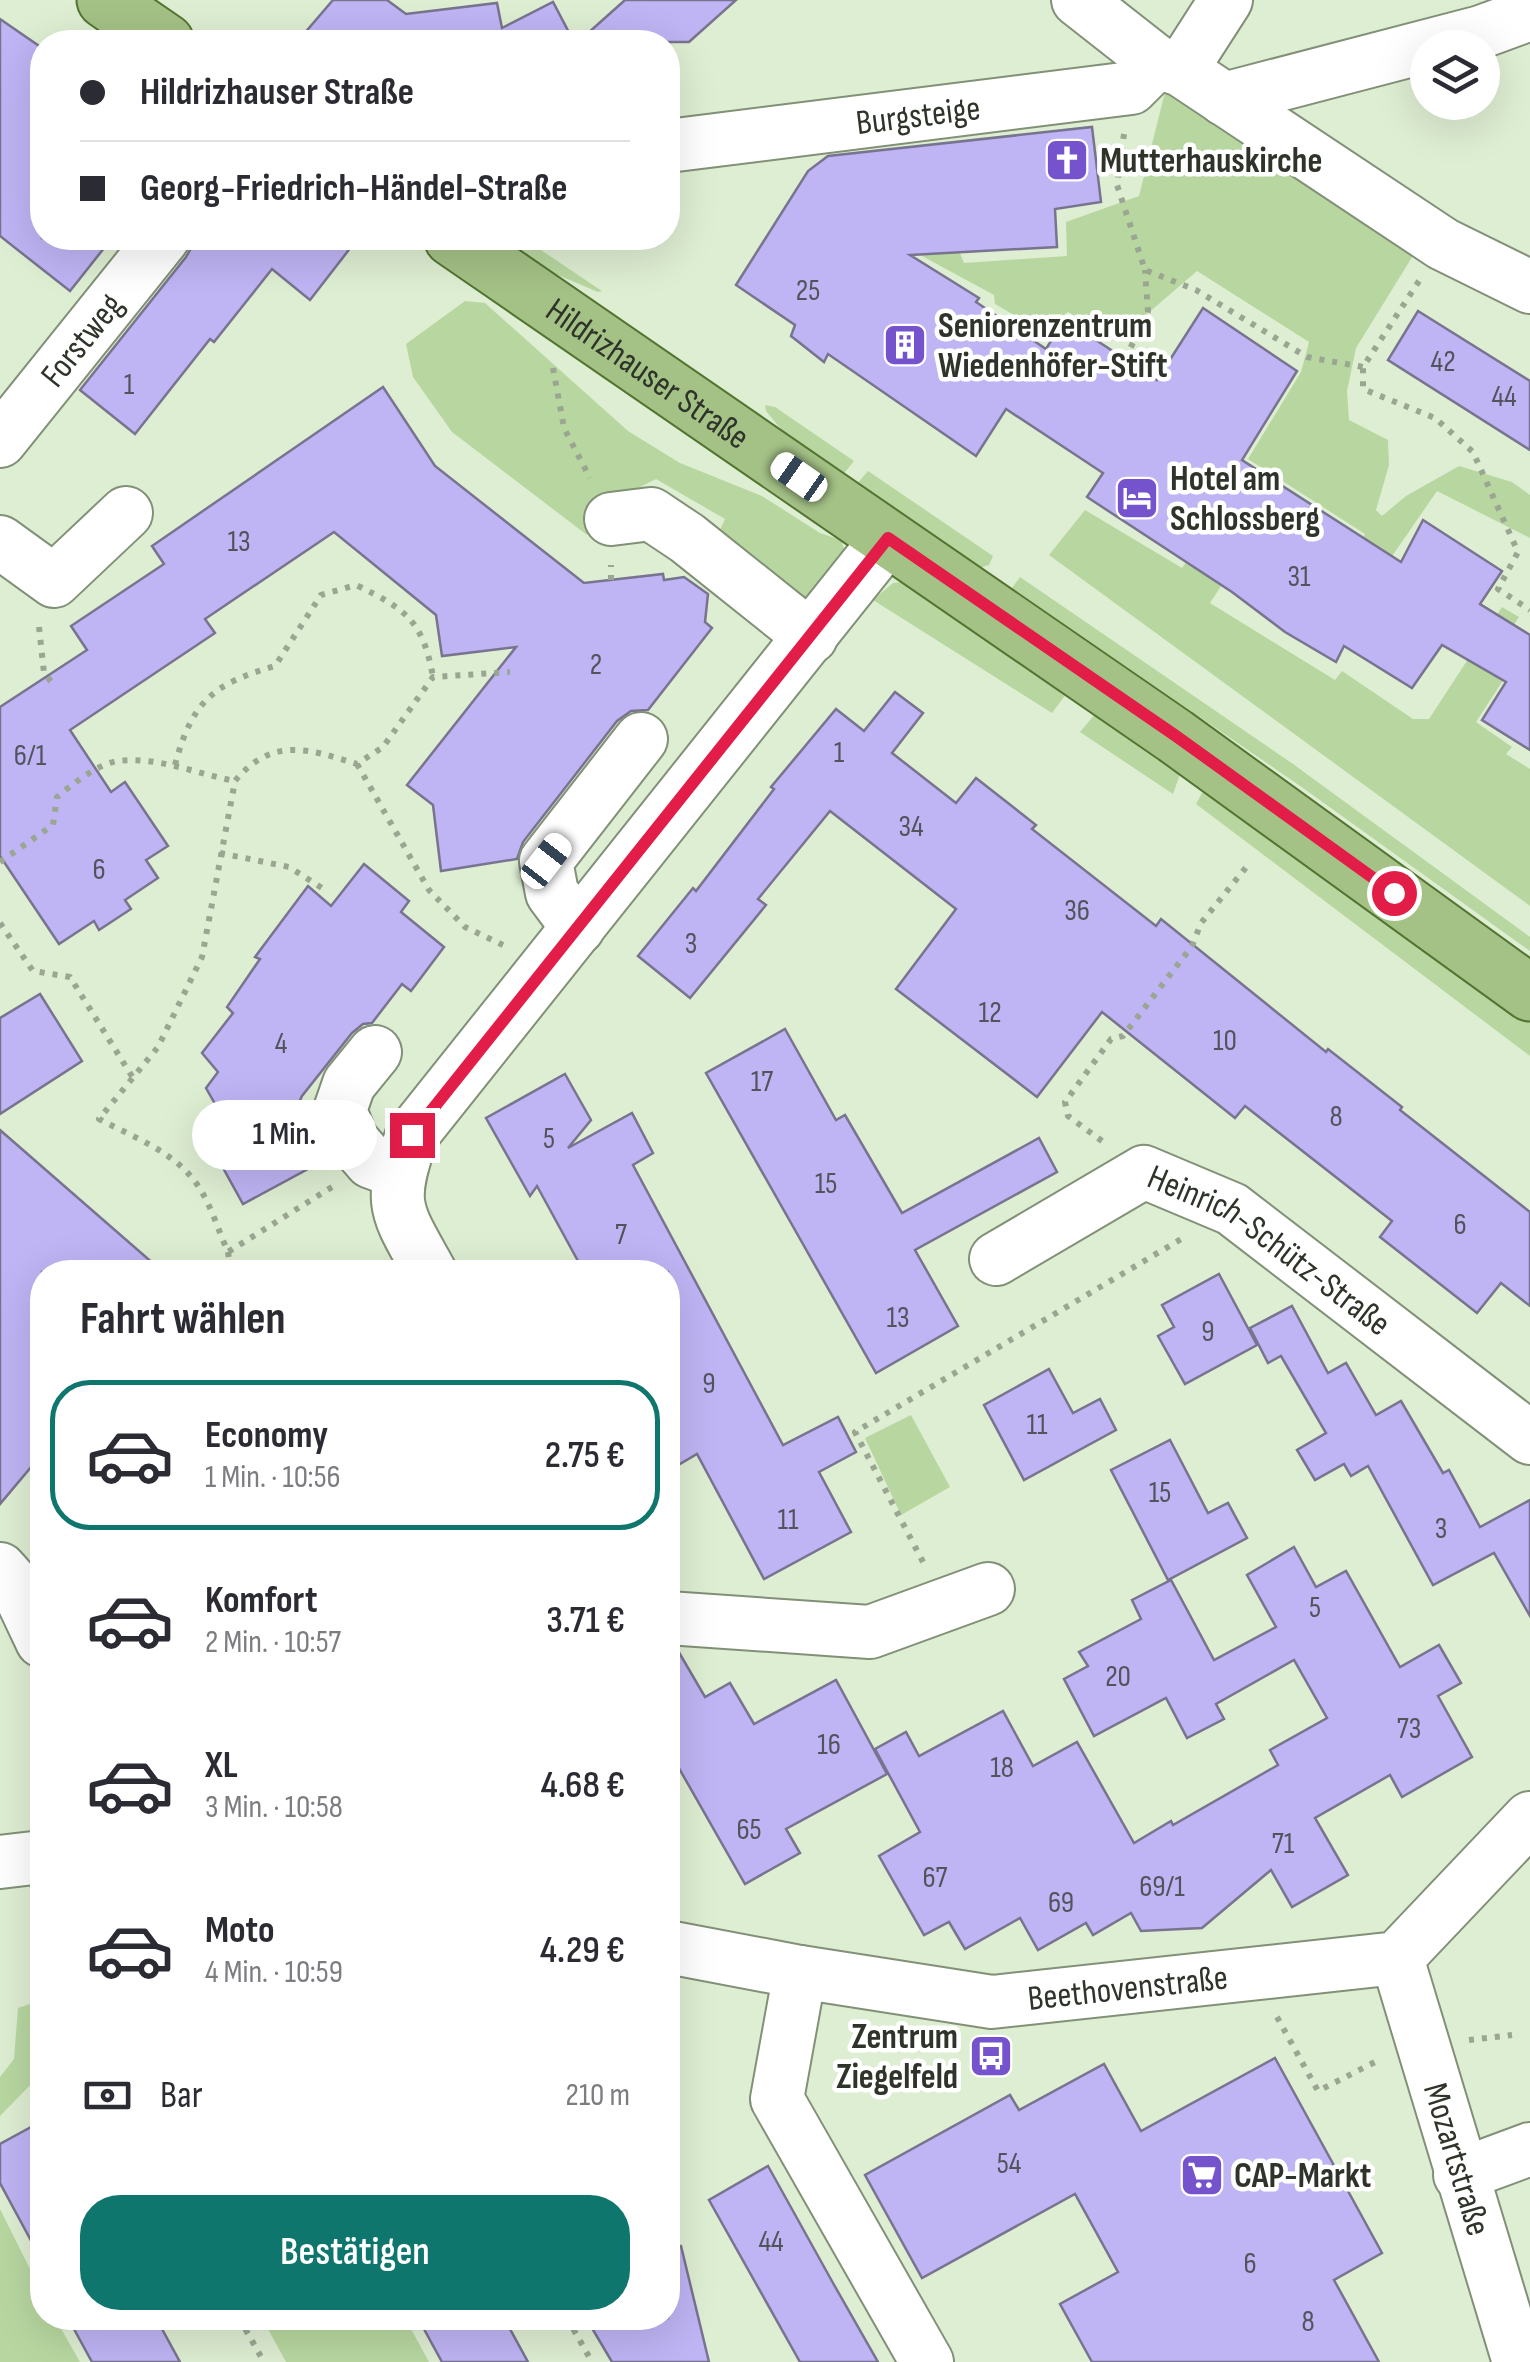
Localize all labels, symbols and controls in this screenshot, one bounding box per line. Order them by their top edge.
map controls [1410,30,1500,120]
button: layers [1410,30,1500,120]
text: Hildrizhauser Straße [140,70,414,115]
street label: Burgsteige [854,87,983,145]
church icon: Mutterhauskirche [1044,137,1090,183]
place label: Mutterhauskirche [1100,140,1322,183]
text: Georg-Friedrich-Händel-Straße [140,166,568,211]
house number: 25 [796,273,820,309]
street label: Forstweg [32,285,133,396]
street label: Hildrizhauser Straße [537,289,757,459]
place label: Seniorenzentrum Wiedenhöfer-Stift [938,305,1168,388]
building icon: Seniorenzentrum Wiedenhöfer-Stift [882,322,928,368]
house number: 42 [1430,344,1456,380]
house number: 1 [124,367,135,403]
house number: 44 [1491,379,1517,415]
car [766,448,832,506]
place label: Hotel am Schlossberg [1170,458,1320,541]
hotel icon: Hotel am Schlossberg [1114,475,1160,521]
house number: 13 [227,524,251,560]
house number: 31 [1287,559,1311,595]
house number: 2 [590,647,602,683]
house number: 1 [834,735,845,771]
house number: 6/1 [14,738,47,774]
house number: 34 [898,809,924,845]
car [516,828,576,894]
house number: 6 [92,852,106,888]
route start [1372,871,1417,916]
house number: 36 [1064,893,1090,929]
house number: 3 [685,926,697,962]
house number: 12 [978,995,1002,1031]
house number: 10 [1213,1023,1237,1059]
house number: 4 [275,1026,287,1062]
house number: 17 [751,1064,773,1100]
house number: 8 [1329,1099,1343,1135]
callout: 1 Min. [192,1100,377,1170]
route end [390,1113,435,1158]
text: 1 Min. [253,1115,316,1154]
house number: 5 [543,1121,555,1157]
street label: Heinrich-Schütz-Straße [1141,1156,1399,1346]
house number: 15 [815,1166,837,1202]
house number: 6 [1453,1207,1467,1243]
house number: 7 [615,1217,627,1253]
text: Fahrt wählen [80,1292,286,1347]
house number: 13 [886,1300,910,1336]
house number: 9 [1201,1314,1215,1350]
house number: 9 [702,1366,716,1402]
house number: 11 [1027,1407,1048,1443]
icon: car [85,1410,175,1500]
text: Economy [205,1413,328,1458]
text: 2.75 € [545,1433,625,1478]
text: 1 Min. · 10:56 [205,1458,341,1497]
house number: 15 [1149,1475,1171,1511]
house number: 11 [778,1502,799,1538]
house number: 3 [1435,1511,1447,1547]
icon: car [85,1575,175,1665]
text: Komfort [205,1578,317,1623]
house number: 5 [1309,1590,1321,1626]
text: 3.71 € [546,1598,625,1643]
text: 2 Min. · 10:57 [205,1623,341,1662]
house number: 20 [1105,1659,1131,1695]
house number: 73 [1397,1711,1421,1747]
house number: 16 [817,1727,841,1763]
icon: car [85,1740,175,1830]
text: XL [205,1743,238,1788]
house number: 18 [990,1750,1014,1786]
text: 4.68 € [541,1763,625,1808]
text: 3 Min. · 10:58 [205,1788,343,1827]
house number: 65 [736,1812,762,1848]
house number: 71 [1272,1826,1295,1862]
house number: 67 [922,1860,948,1896]
house number: 69/1 [1139,1869,1185,1905]
house number: 69 [1048,1885,1074,1921]
icon: car [85,1905,175,1995]
text: Moto [205,1908,275,1953]
text: 4.29 € [540,1928,625,1973]
text: 4 Min. · 10:59 [205,1953,343,1992]
street label: Beethovenstraße [1026,1957,1230,2021]
place label: Zentrum Ziegelfeld [836,2016,958,2099]
bus stop icon: Zentrum Ziegelfeld [968,2033,1014,2079]
icon: cash [80,2068,135,2123]
text: Bar [160,2073,203,2118]
text: 210 m [566,2076,630,2115]
street label: Mozartstraße [1413,2078,1500,2241]
house number: 54 [997,2146,1021,2182]
supermarket icon: CAP-Markt [1179,2152,1225,2198]
place label: CAP-Markt [1234,2155,1371,2198]
button: Bestätigen [80,2195,630,2310]
house number: 44 [758,2224,784,2260]
house number: 6 [1243,2246,1257,2282]
house number: 8 [1301,2304,1315,2340]

